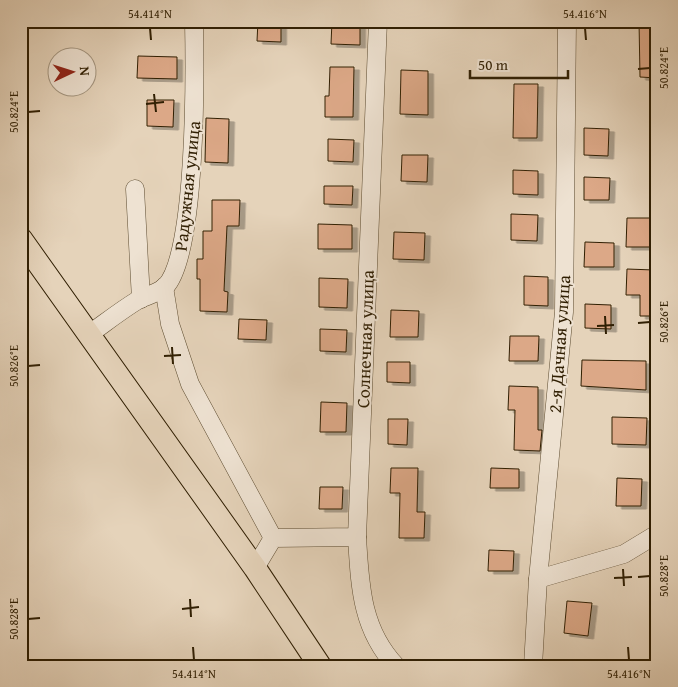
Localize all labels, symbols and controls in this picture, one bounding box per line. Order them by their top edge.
text: 54.414°N [128,5,172,22]
text: 54.416°N [563,5,607,22]
text: 50.824°E [655,47,672,89]
north arrow [48,48,98,98]
scale bar [470,48,568,80]
text: 50 m [478,54,509,75]
text: N [75,66,95,77]
text: 50.824°E [5,91,22,133]
street label: Радужная улица [167,119,207,253]
street label: Солнечная улица [349,269,381,408]
street label: 2-я Дачная улица [541,274,577,414]
text: 50.826°E [655,301,672,343]
text: 50.826°E [5,345,22,387]
text: 50.828°E [655,555,672,597]
text: 50.828°E [5,598,22,640]
text: 54.414°N [172,665,216,682]
text: 54.416°N [607,665,651,682]

